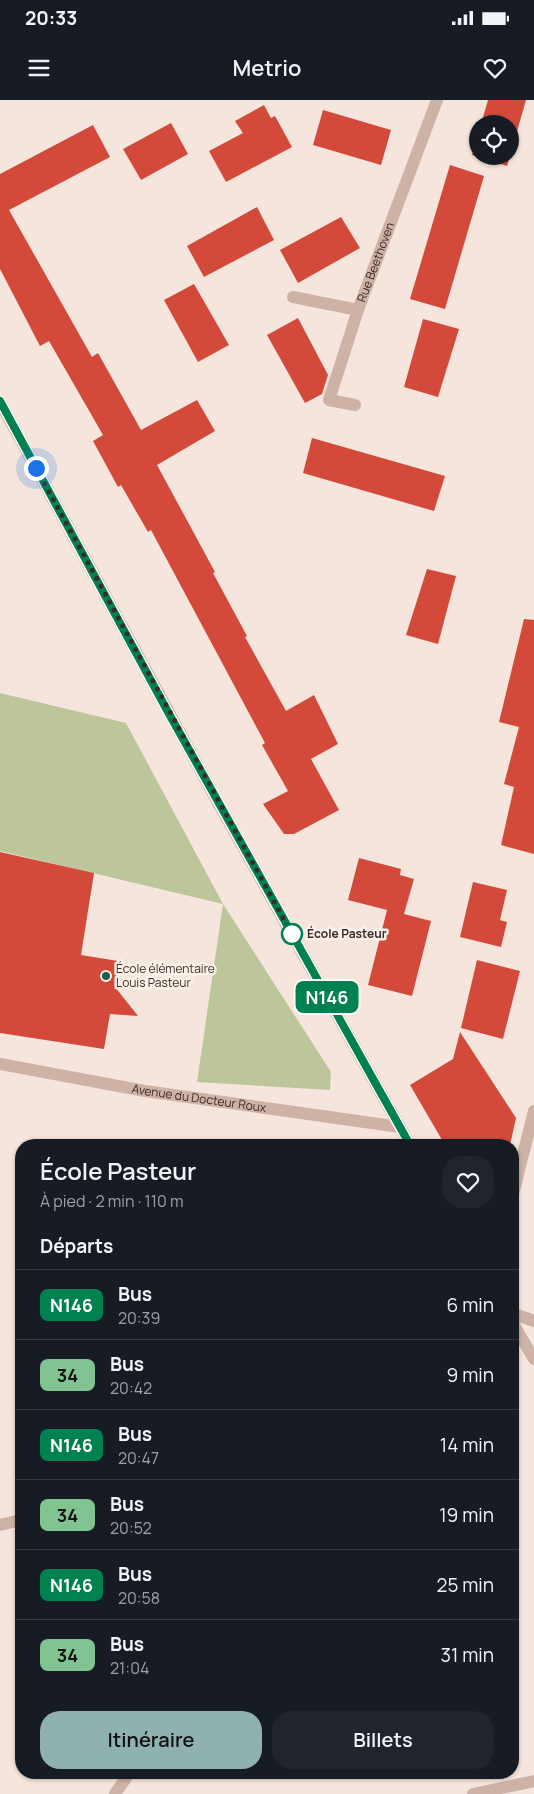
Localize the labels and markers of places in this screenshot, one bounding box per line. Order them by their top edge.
marker: École Pasteur [281,923,303,945]
place label: École Pasteur [307,925,387,942]
place label: École élémentaire Louis Pasteur [116,960,215,991]
marker: École élémentaire Louis Pasteur [100,970,112,982]

